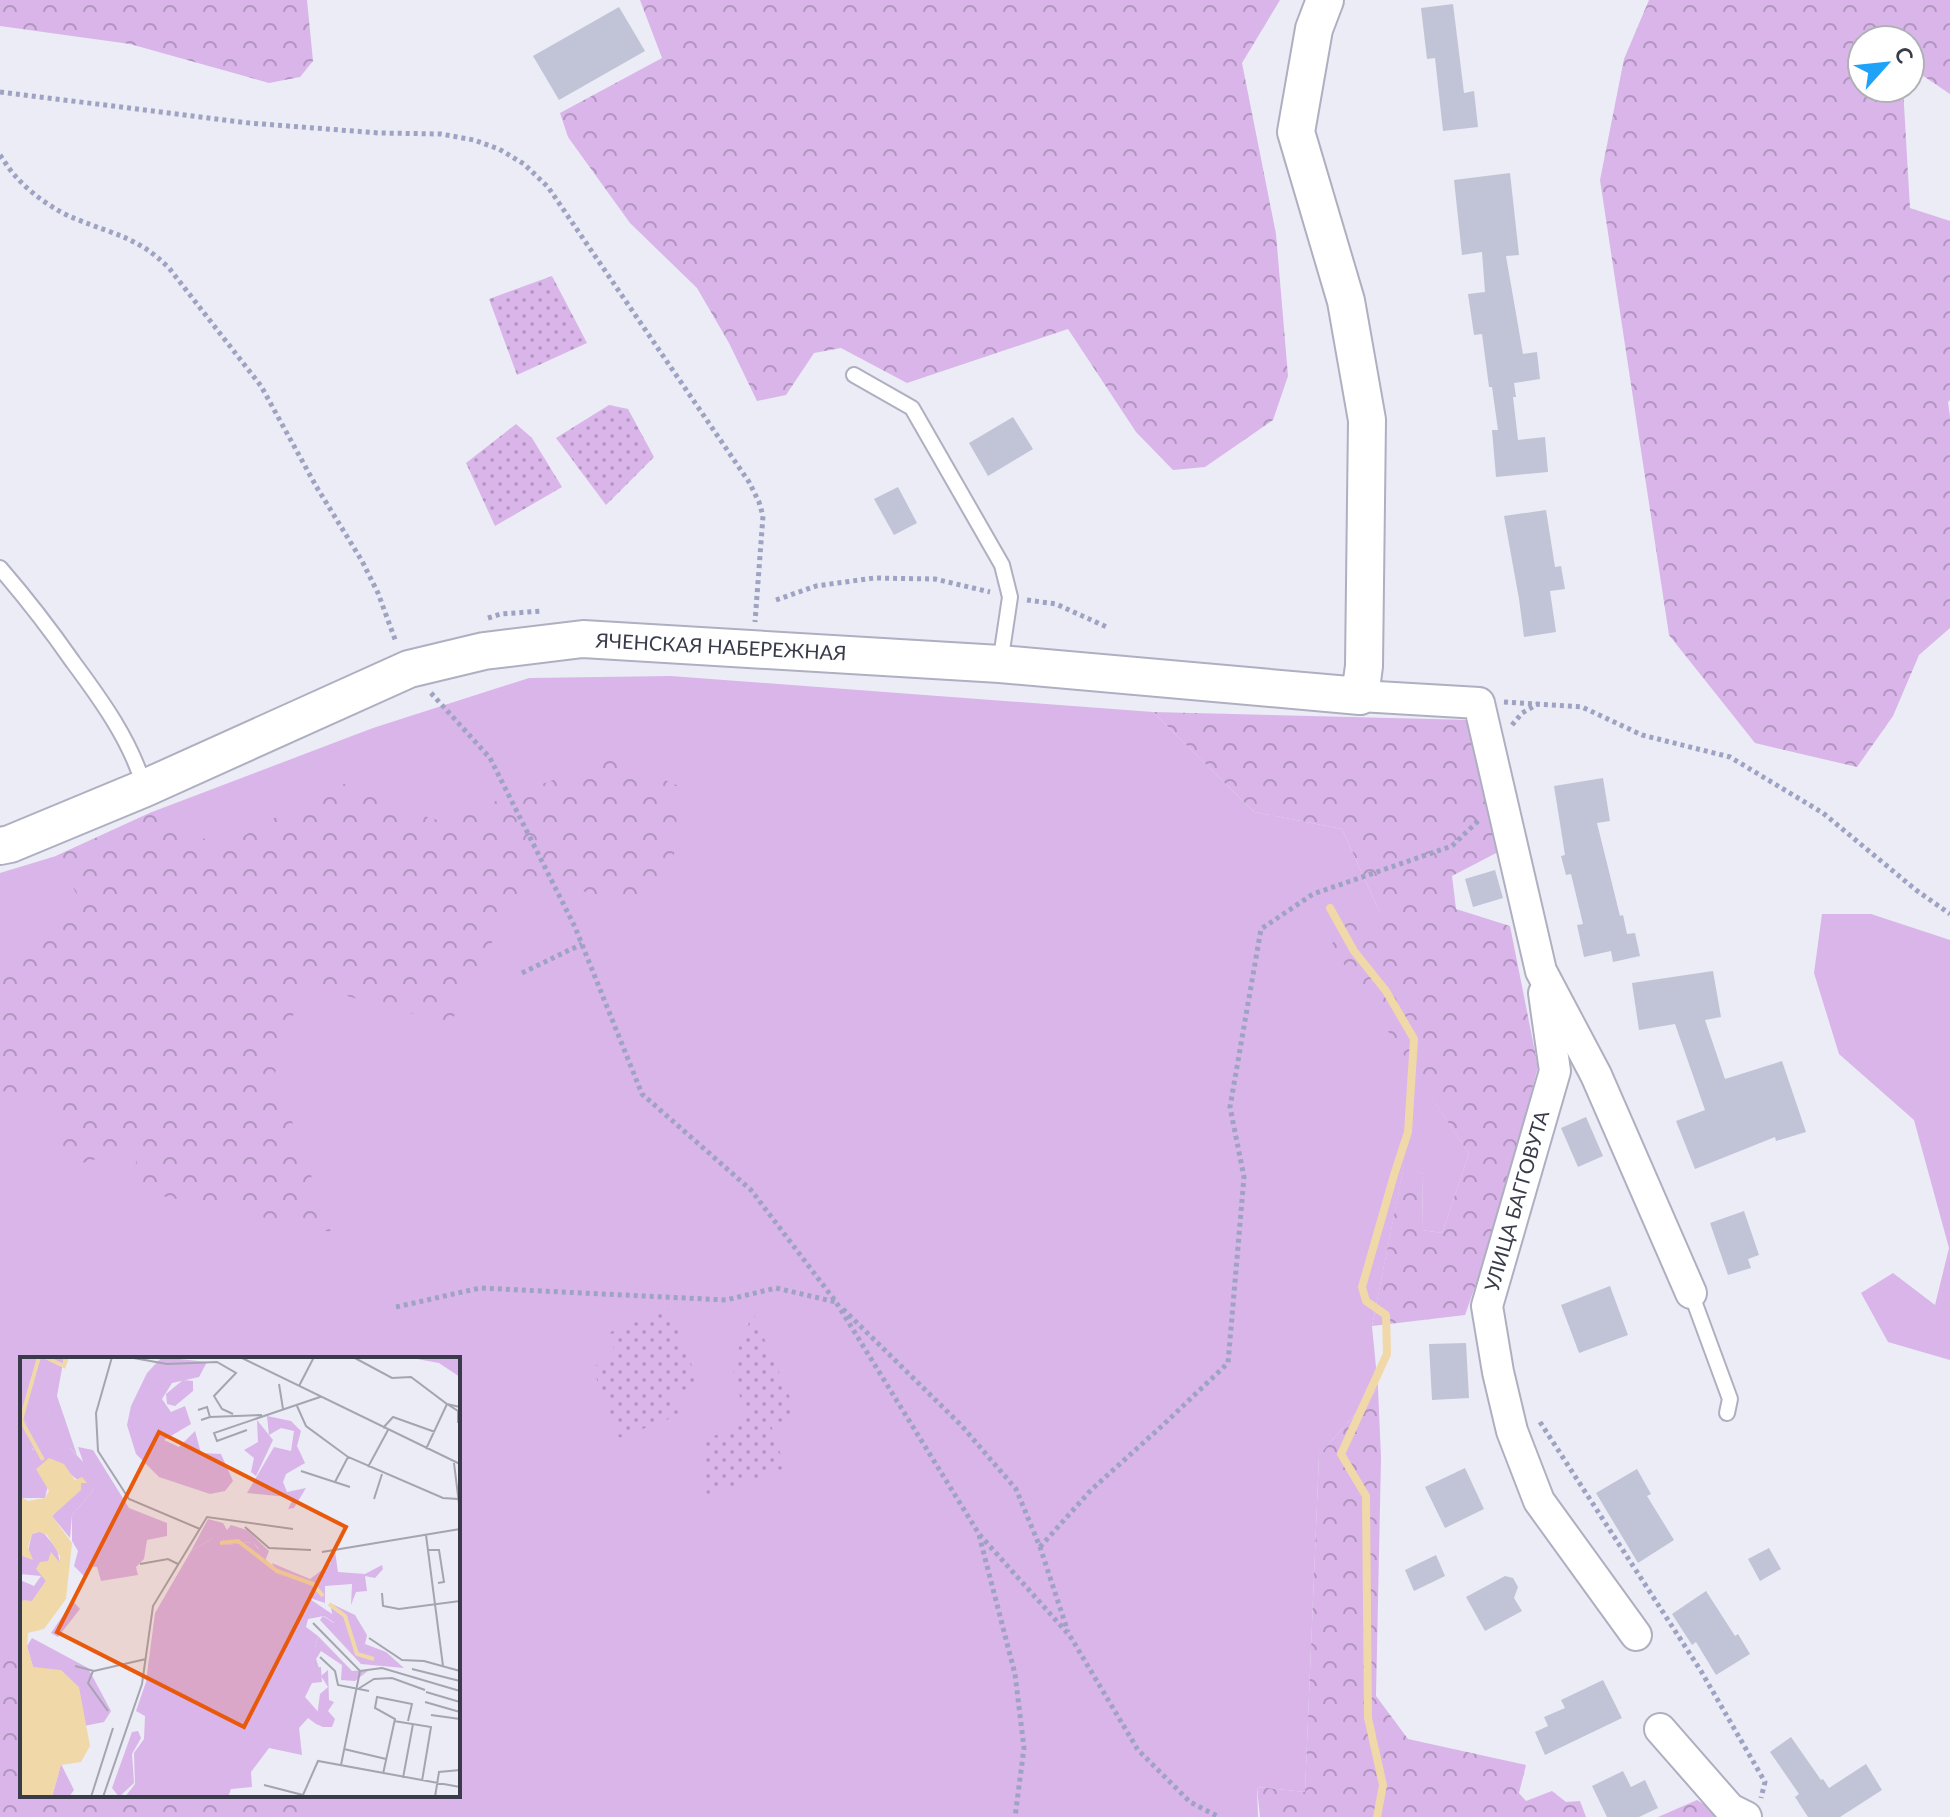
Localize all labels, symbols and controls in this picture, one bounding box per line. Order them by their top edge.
north arrow [1846,24,1926,104]
text: С [1889,42,1920,68]
street label: ЯЧЕНСКАЯ НАБЕРЕЖНАЯ [594,627,847,665]
street label: УЛИЦА БАГГОВУТА [1479,1107,1553,1294]
inset map [20,1357,460,1797]

